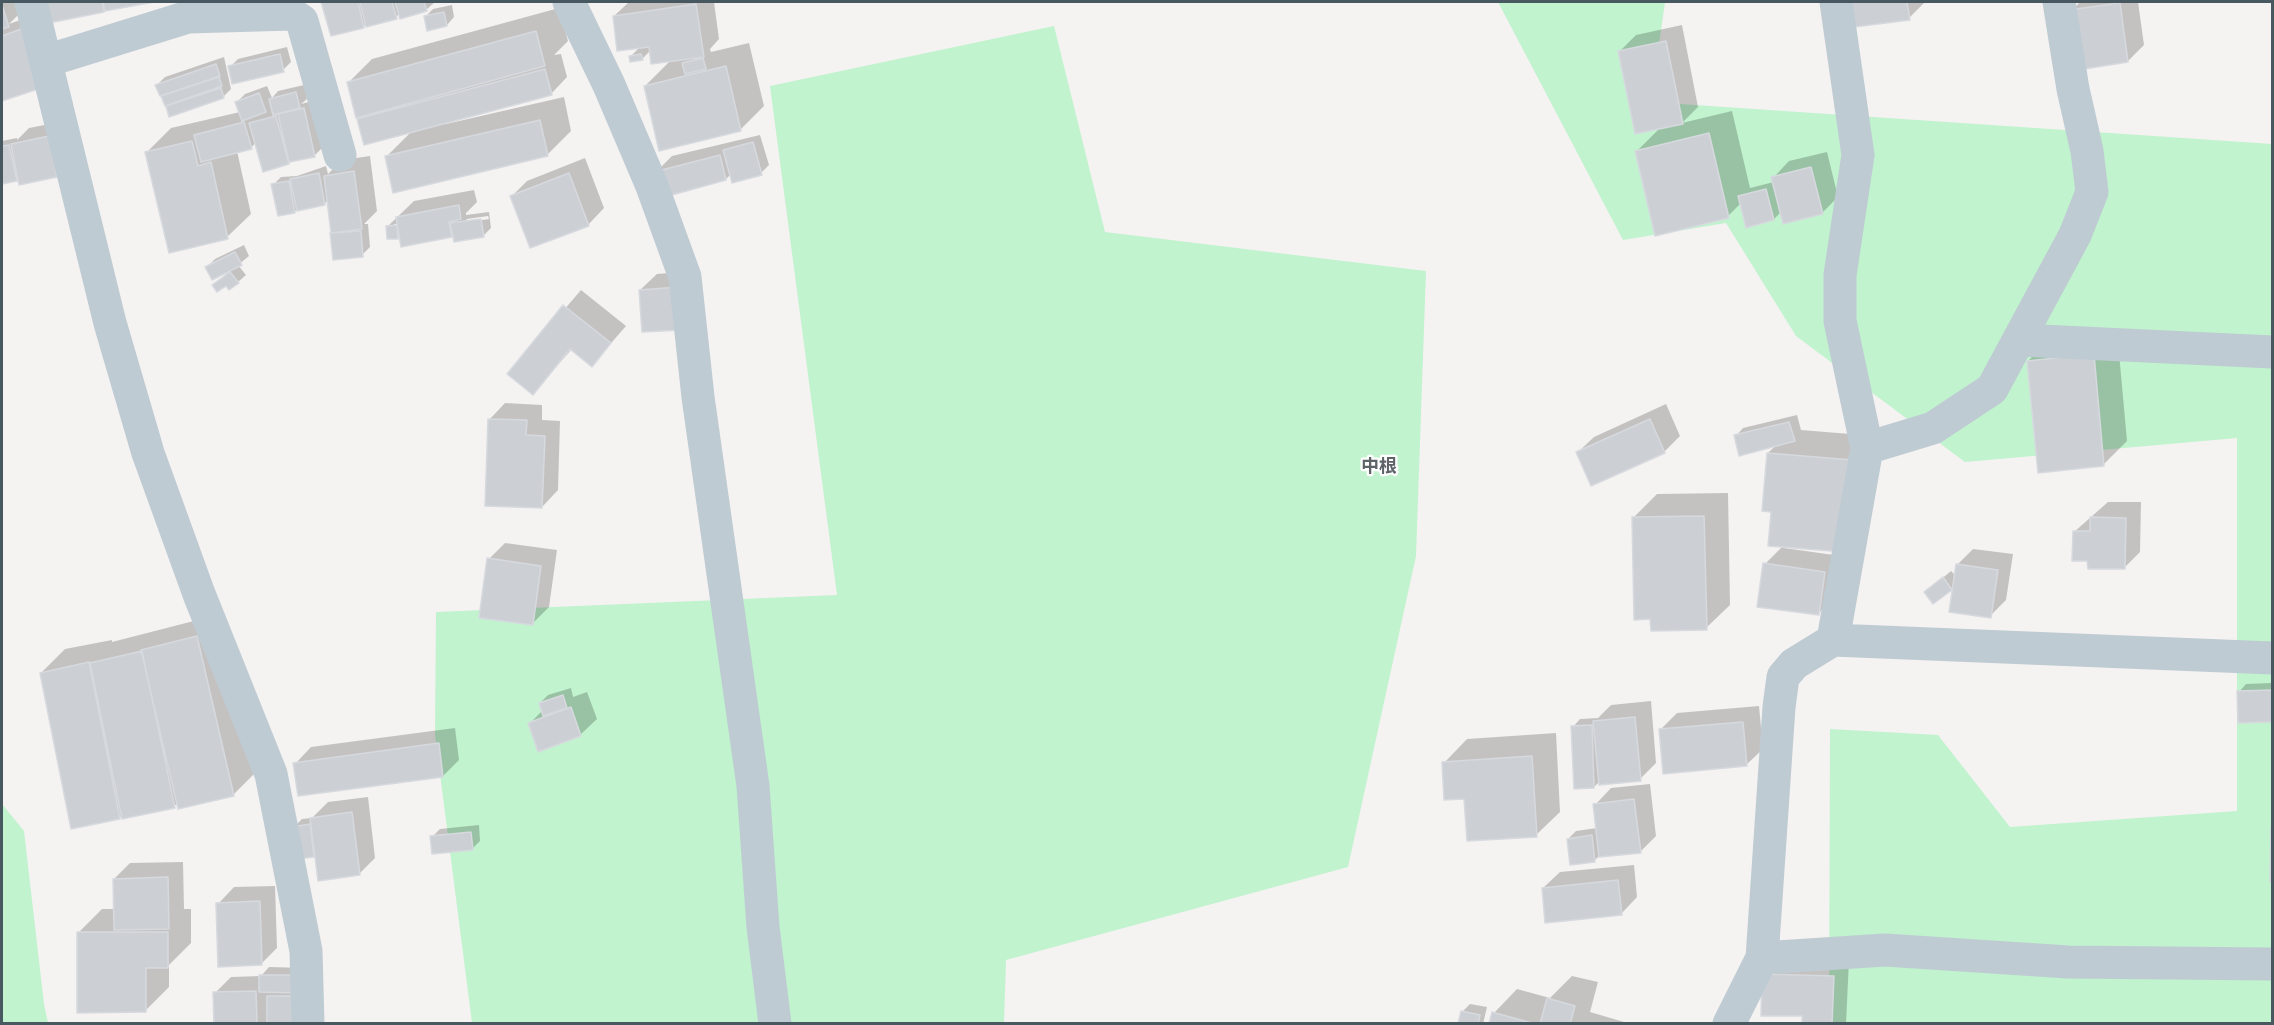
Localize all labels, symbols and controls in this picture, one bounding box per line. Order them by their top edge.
district label: 中根 [1361,456,1397,478]

